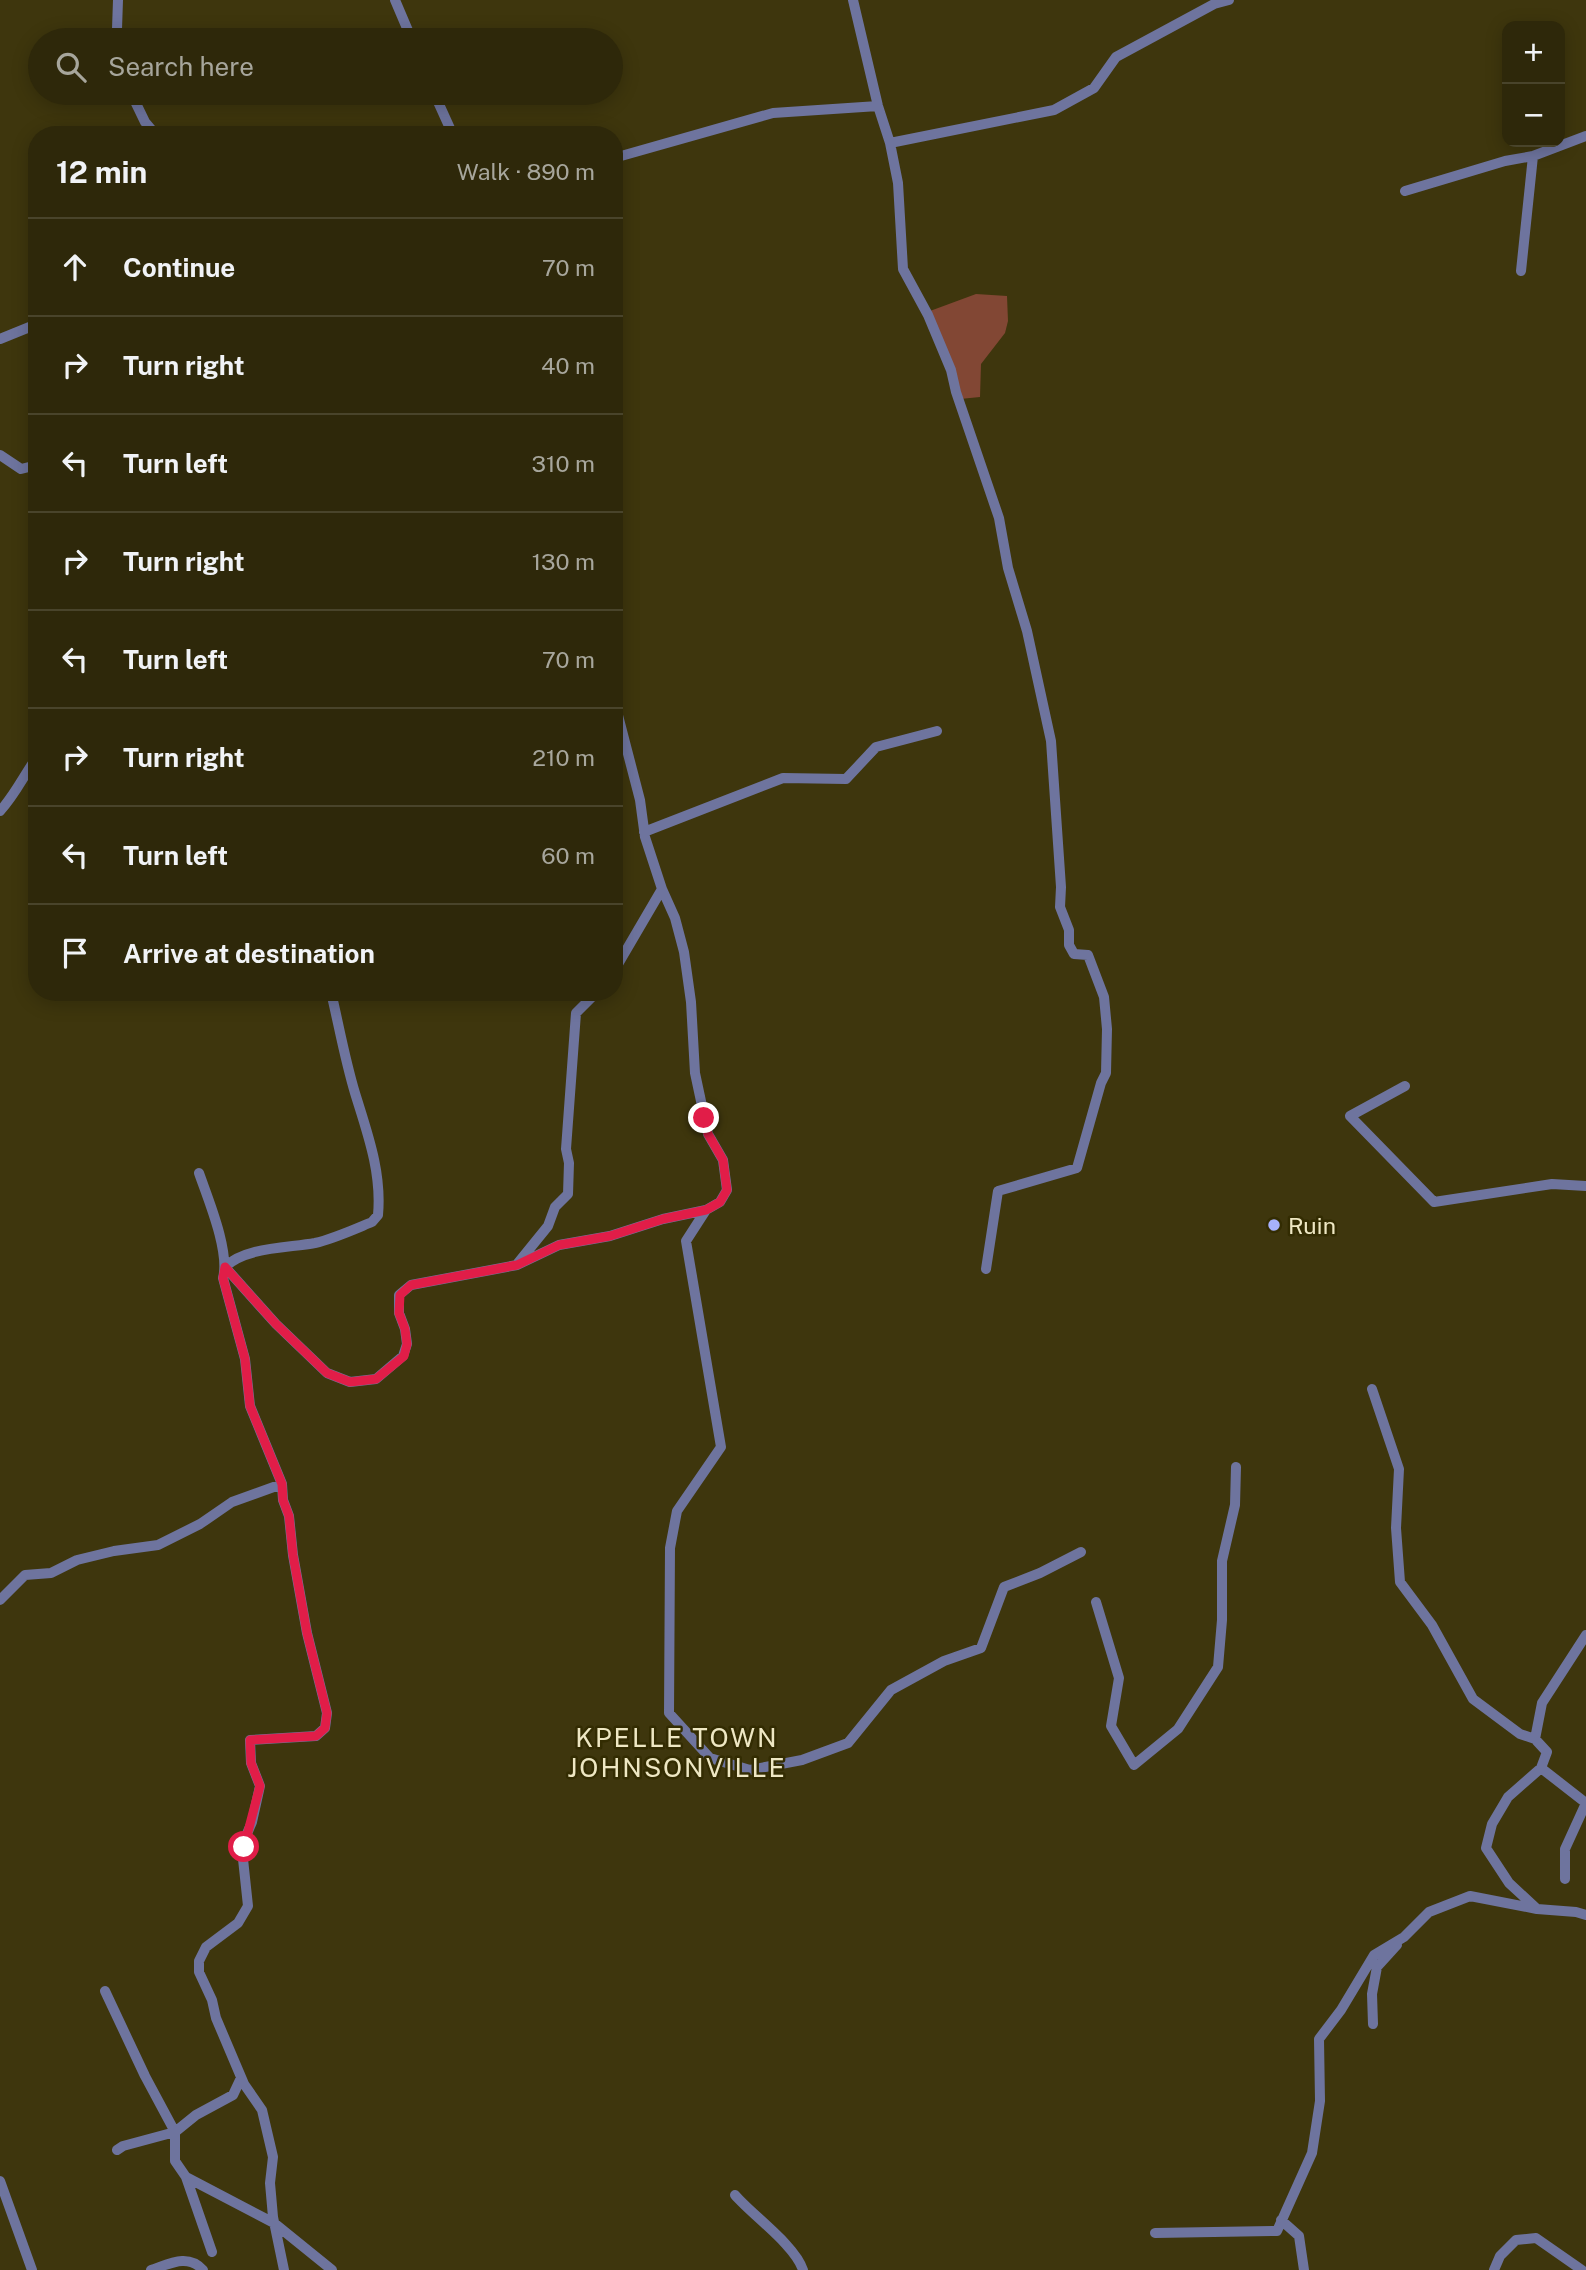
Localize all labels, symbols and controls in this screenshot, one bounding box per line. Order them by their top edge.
map controls [1502,21,1565,147]
button: + [1502,21,1565,84]
search box [28,28,623,105]
icon: search [52,48,90,86]
text: Search here [108,51,254,82]
button: − [1502,84,1565,147]
text: 12 min [56,154,147,190]
text: Walk · 890 m [457,158,595,185]
icon: ahead [56,248,94,286]
text: Continue [123,252,235,283]
text: 70 m [542,254,595,281]
icon: right [56,346,94,384]
text: Turn right [123,350,245,381]
text: 40 m [541,352,595,379]
icon: left [56,444,94,482]
text: Turn left [123,448,228,479]
text: 310 m [532,450,595,477]
icon: right [56,542,94,580]
text: Turn right [123,546,245,577]
text: 130 m [532,548,595,575]
icon: left [56,640,94,678]
text: Turn left [123,644,228,675]
text: 70 m [542,646,595,673]
icon: right [56,738,94,776]
text: Turn right [123,742,245,773]
text: 210 m [532,744,595,771]
icon: left [56,836,94,874]
text: Turn left [123,840,228,871]
text: 60 m [541,842,595,869]
icon: arrive [56,934,94,972]
text: Arrive at destination [123,938,375,969]
route end [688,1102,719,1133]
place label: Ruin [1288,1212,1336,1239]
marker: Ruin [1266,1217,1282,1233]
district label: KPELLE TOWN JOHNSONVILLE [567,1722,787,1783]
route start [228,1831,259,1862]

